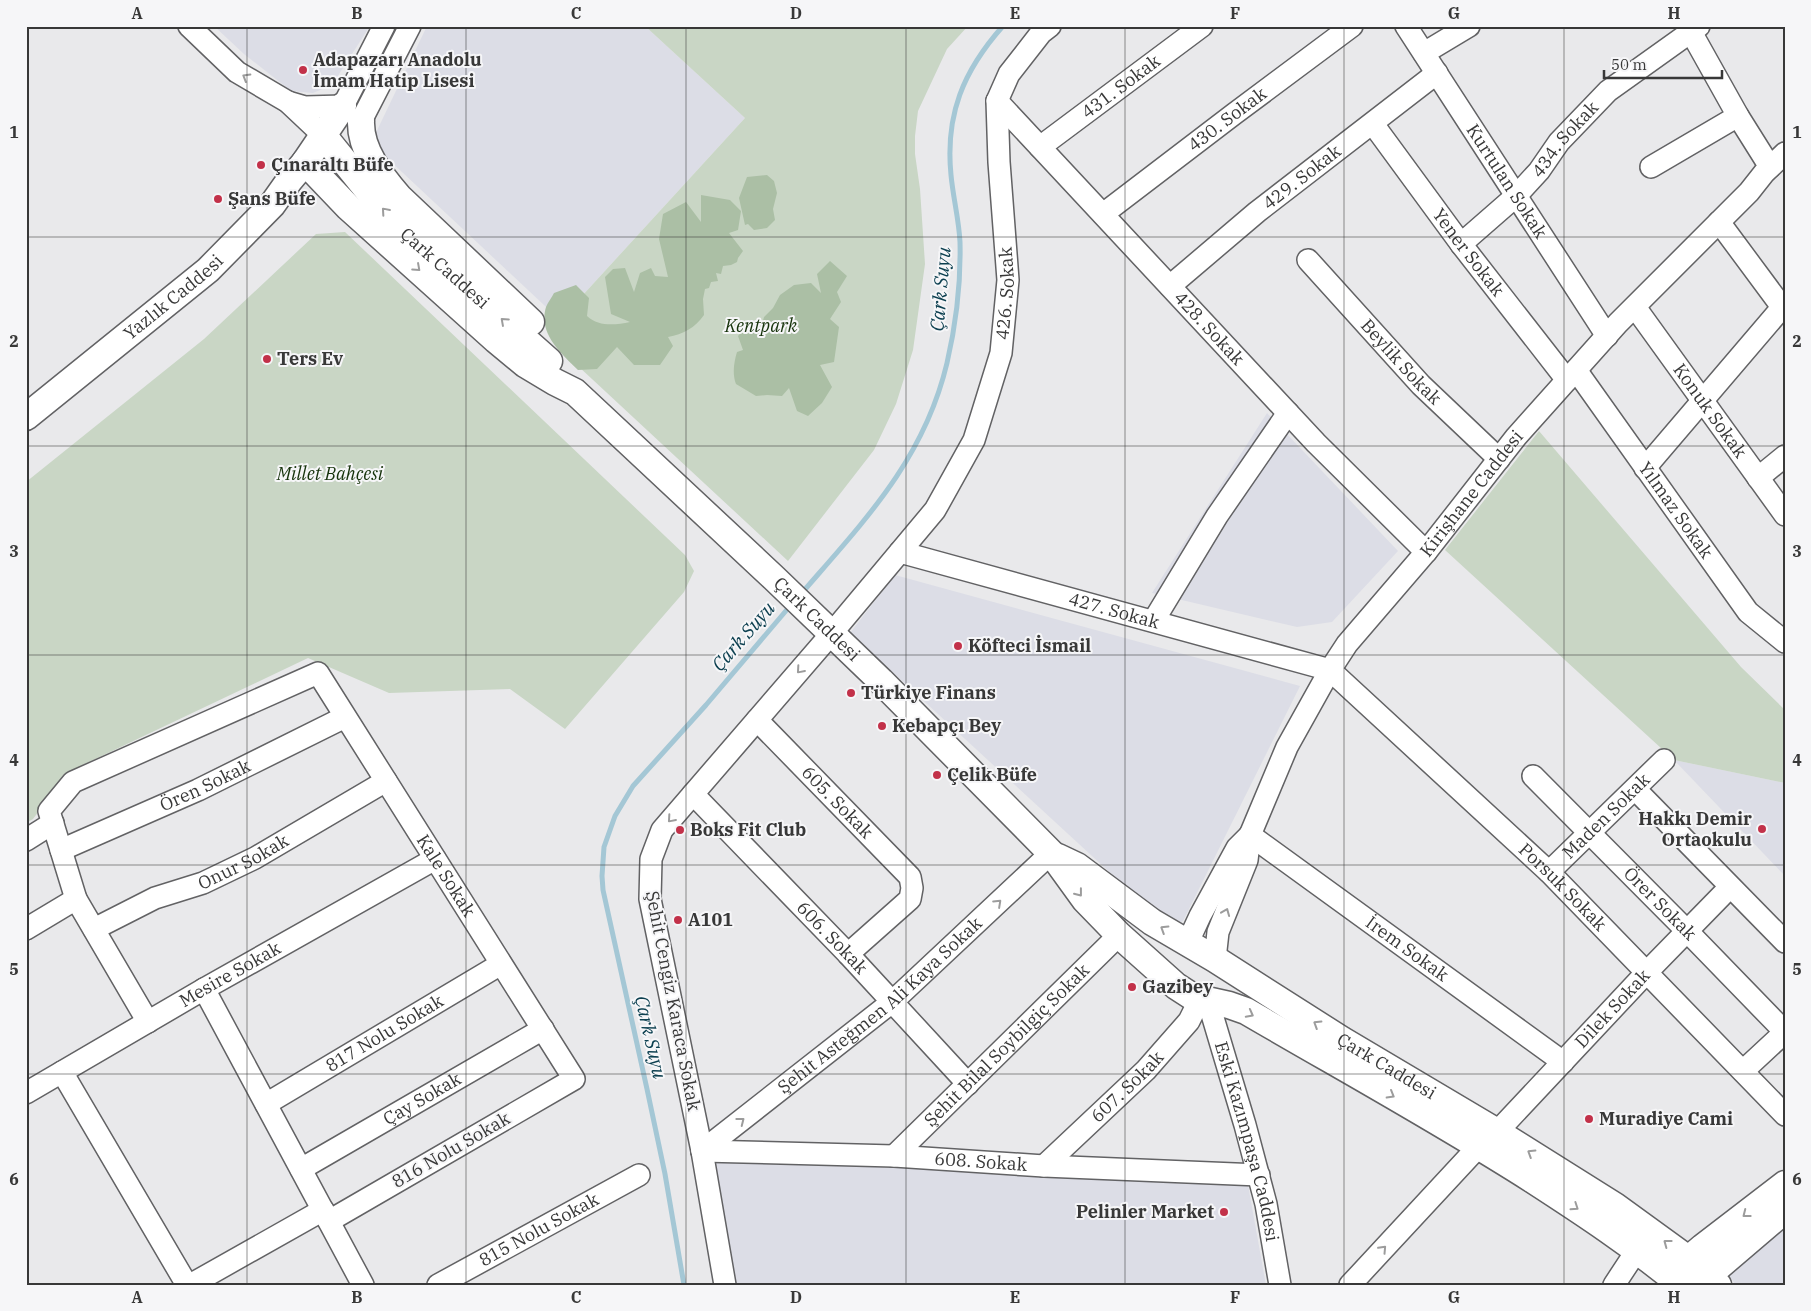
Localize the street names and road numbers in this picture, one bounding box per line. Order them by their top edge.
street label: 431. Sokak [1076,49,1165,123]
street label: 430. Sokak [1183,82,1271,156]
street label: 434. Sokak [1526,96,1604,182]
street label: Kurtulan Sokak [1462,119,1553,243]
street label: 429. Sokak [1258,139,1346,214]
street label: Yener Sokak [1428,204,1510,301]
street label: Çark Caddesi [396,222,495,314]
street label: 426. Sokak [990,246,1019,341]
street label: Yazlık Caddesi [119,249,228,345]
street label: 428. Sokak [1169,286,1250,370]
street label: Beylik Sokak [1356,314,1447,410]
street label: Konuk Sokak [1668,359,1752,463]
street label: Kirişhane Caddesi [1415,425,1528,561]
street label: Yılmaz Sokak [1634,457,1719,563]
street label: Çark Caddesi [769,572,865,666]
street label: 427. Sokak [1066,587,1163,634]
street label: Ören Sokak [156,754,255,816]
street label: 605. Sokak [797,761,879,844]
street label: Maden Sokak [1557,768,1655,864]
street label: Onur Sokak [194,829,293,895]
street label: Kale Sokak [412,830,481,921]
street label: Porsuk Sokak [1514,838,1612,936]
street label: Örer Sokak [1619,862,1702,945]
street label: Şehit Cengiz Karaca Sokak [641,889,706,1114]
street label: 606. Sokak [792,896,873,979]
street label: Şehit Asteğmen Ali Kaya Sokak [773,911,987,1098]
street label: İrem Sokak [1361,911,1454,987]
street label: Mesire Sokak [175,936,285,1012]
street label: Şehit Bilal Soybilgiç Sokak [919,958,1094,1131]
street label: Dilek Sokak [1570,964,1655,1053]
street label: 817 Nolu Sokak [321,989,448,1077]
street label: Çark Caddesi [1333,1028,1441,1104]
street label: Eski Kazımpaşa Caddesi [1210,1039,1284,1244]
street label: 607. Sokak [1086,1046,1169,1127]
street label: Çay Sokak [379,1067,466,1130]
street label: 816 Nolu Sokak [387,1106,514,1193]
street label: 608. Sokak [934,1147,1028,1176]
street label: 815 Nolu Sokak [475,1187,603,1271]

